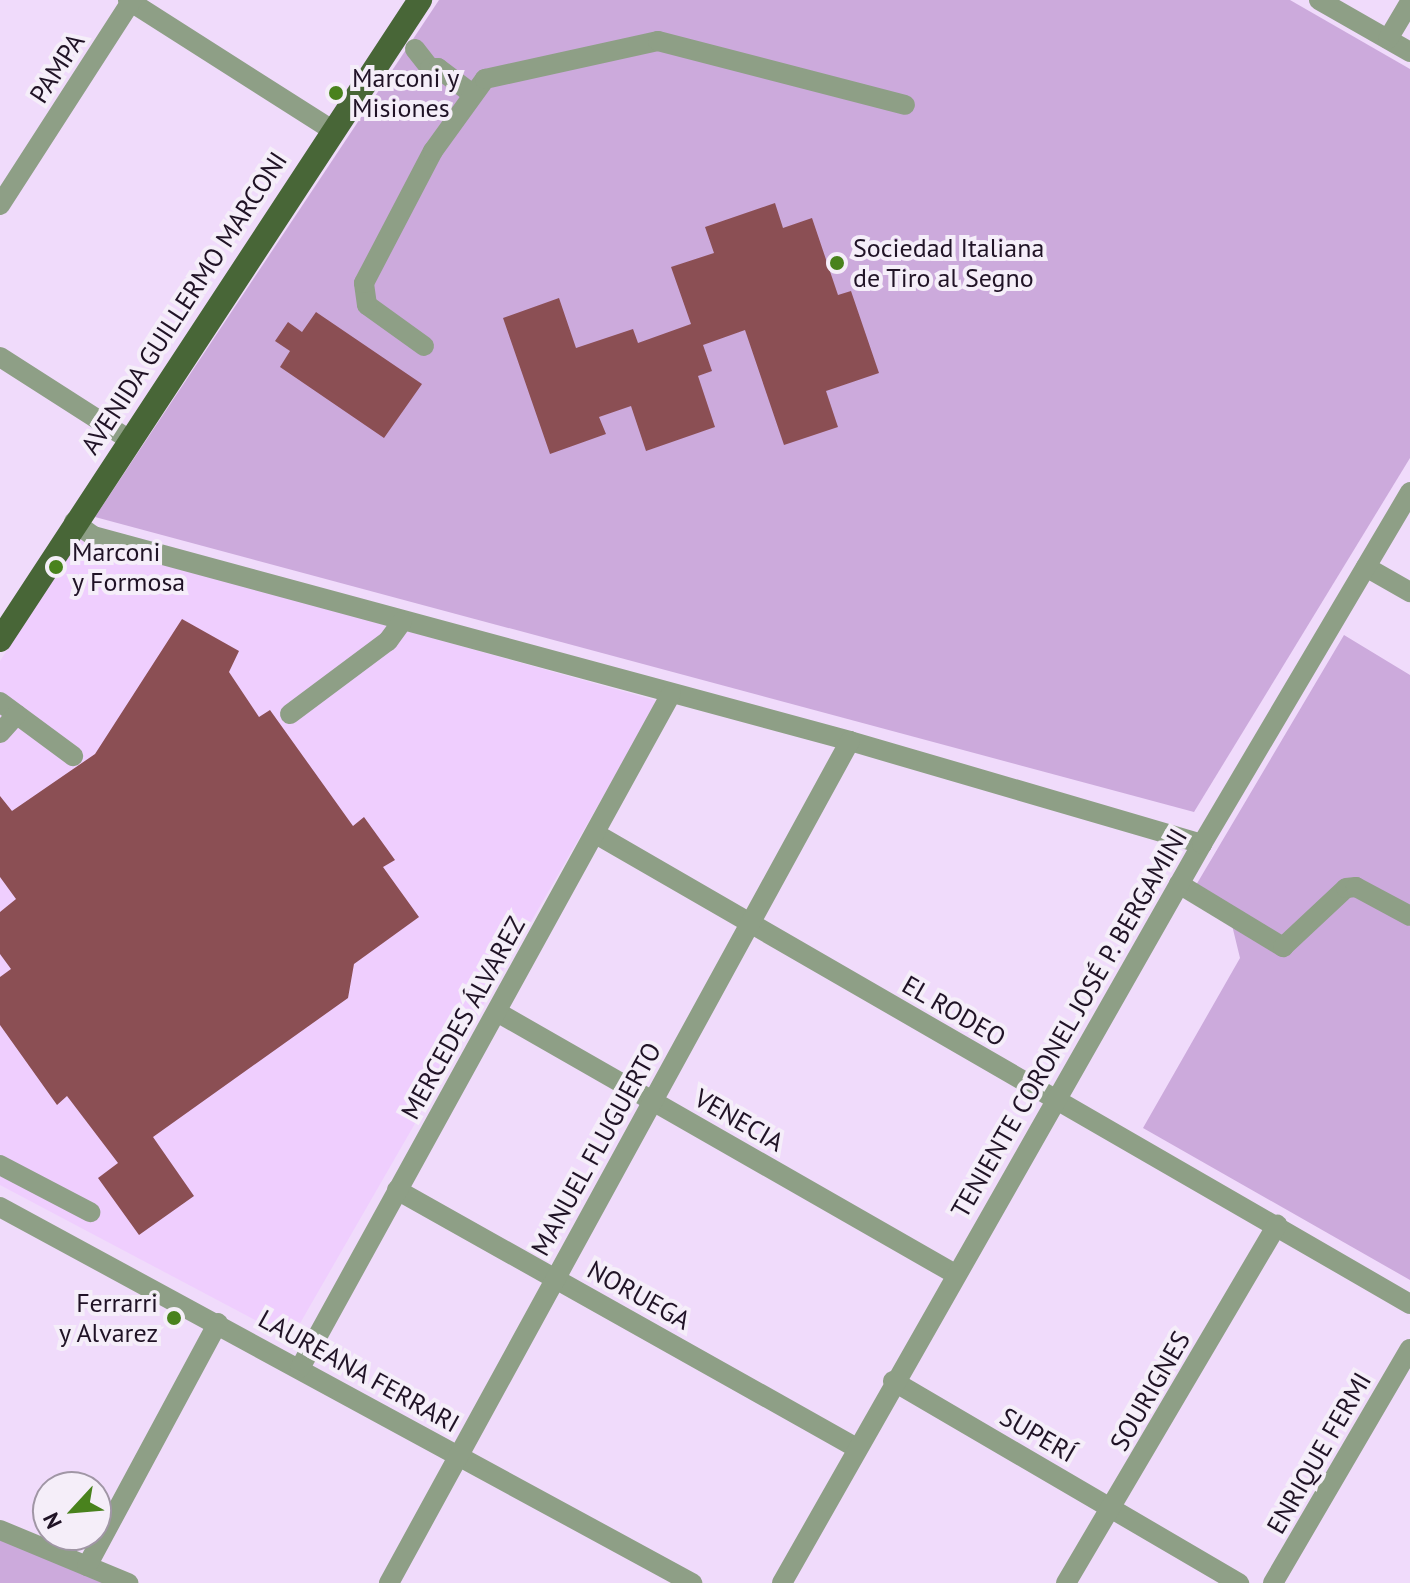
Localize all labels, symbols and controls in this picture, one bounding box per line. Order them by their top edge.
street label: PAMPA [23,27,91,109]
place label: Marconi y Misiones [352,62,460,124]
marker: Marconi y Misiones [327,84,345,102]
street label: AVENIDA GUILLERMO MARCONI [74,145,294,461]
place label: Sociedad Italiana de Tiro al Segno [853,232,1044,294]
marker: Sociedad Italiana de Tiro al Segno [828,254,846,272]
place label: Marconi y Formosa [72,536,186,598]
marker: Marconi y Formosa [47,558,65,576]
street label: TENIENTE CORONEL JOSÉ P. BERGAMINI [944,821,1194,1225]
street label: MERCEDES ÁLVAREZ [394,911,532,1125]
street label: EL RODEO [896,969,1012,1053]
street label: MANUEL FLUGUERTO [524,1036,668,1262]
street label: VENECIA [689,1082,789,1158]
street label: NORUEGA [582,1254,696,1336]
place label: Ferrarri y Alvarez [57,1287,158,1348]
street label: LAUREANA FERRARI [253,1303,465,1439]
marker: Ferrarri y Alvarez [165,1309,183,1327]
street label: SOURIGNES [1103,1326,1197,1456]
street label: ENRIQUE FERMI [1260,1367,1378,1539]
street label: SUPERÍ [995,1401,1081,1469]
north arrow [32,1471,112,1551]
text: N [36,1508,68,1533]

